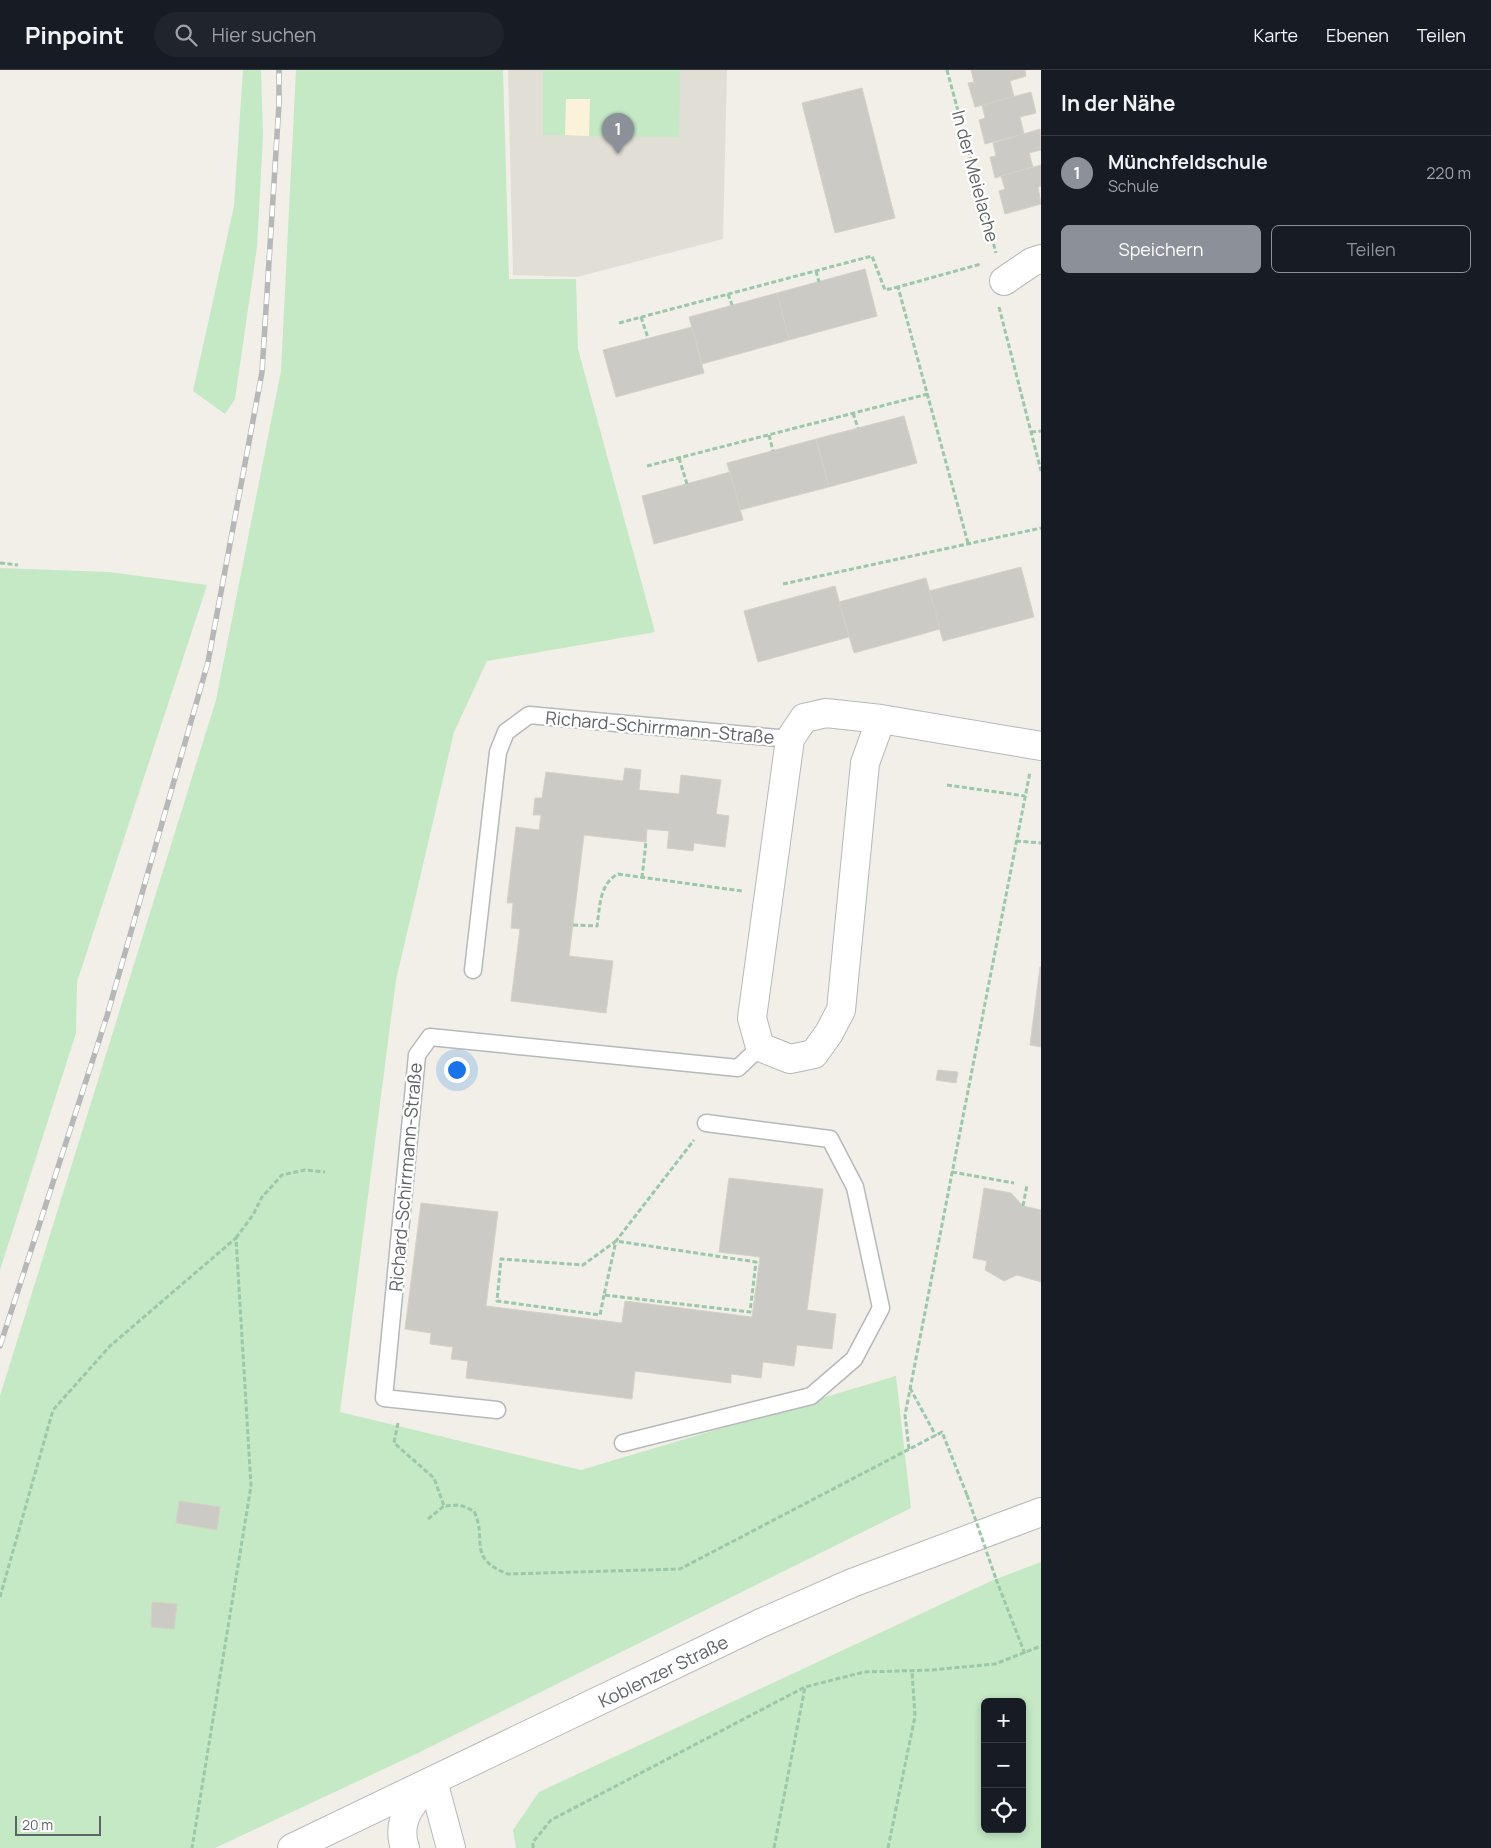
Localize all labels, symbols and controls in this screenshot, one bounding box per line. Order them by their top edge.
search box [154,12,504,57]
text: Pinpoint [25,18,124,51]
icon: search [172,21,200,49]
text: Hier suchen [212,22,316,48]
text: Karte [1254,23,1298,47]
text: Ebenen [1326,23,1389,47]
text: Teilen [1417,23,1466,47]
text: In der Nähe [1061,89,1175,117]
street label: In der Meielache [947,107,1005,245]
pin: 1 [602,113,634,154]
text: Münchfeldschule [1108,149,1268,175]
text: 1 [1073,162,1081,184]
text: 220 m [1426,162,1471,184]
text: Schule [1108,175,1159,197]
button: Speichern [1061,225,1261,273]
button: Teilen [1271,225,1471,273]
street label: Richard-Schirrmann-Straße [545,705,775,749]
your location [444,1057,470,1083]
street label: Richard-Schirrmann-Straße [383,1062,427,1292]
street label: Koblenzer Straße [594,1629,732,1713]
map controls [981,1698,1026,1833]
button: + [981,1698,1026,1743]
button: − [981,1743,1026,1788]
button: locate [981,1788,1026,1833]
scale bar [15,1813,101,1836]
text: 20 m [22,1815,53,1834]

